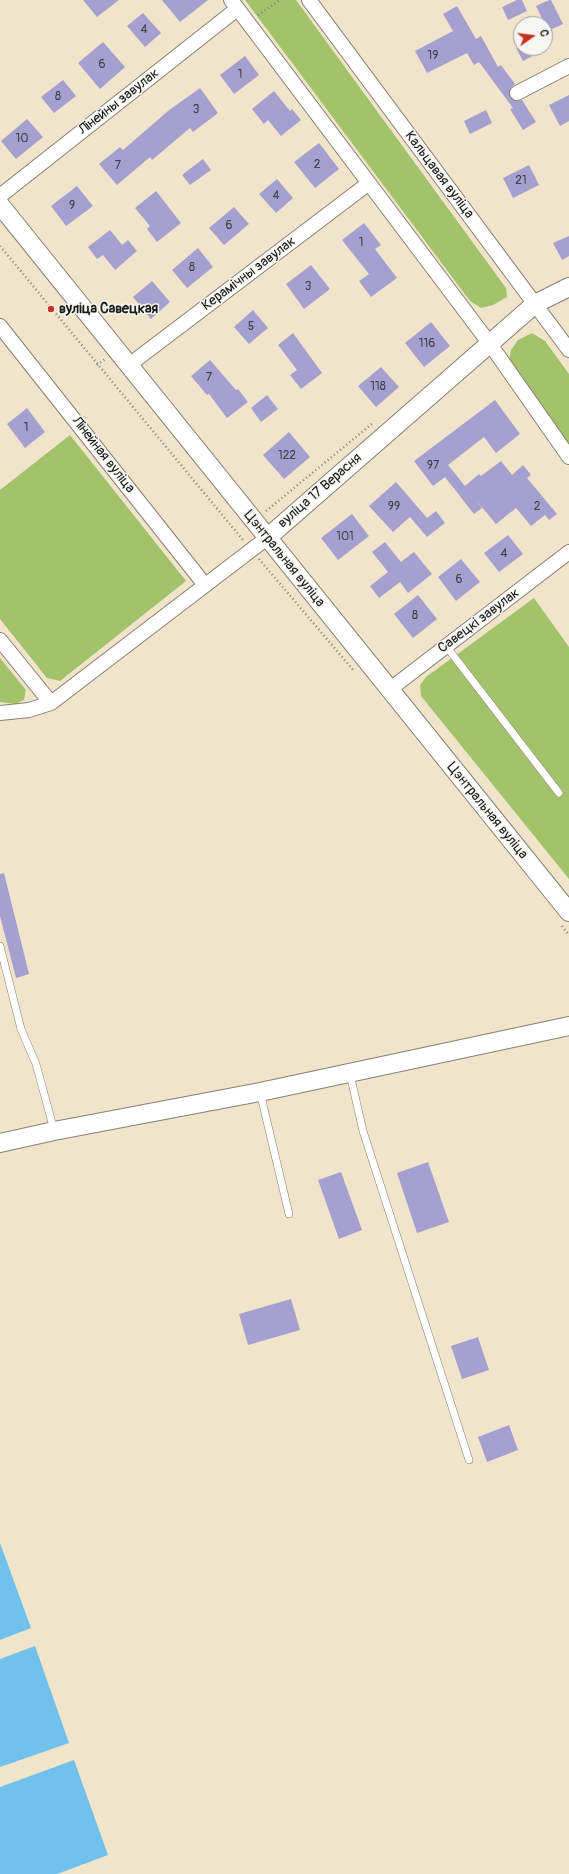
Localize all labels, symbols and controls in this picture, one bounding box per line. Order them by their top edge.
north arrow [513,16,553,56]
house number: 4 [141,23,147,37]
text: С [537,28,551,38]
house number: 19 [428,49,438,63]
house number: 6 [99,58,105,72]
street label: Лінейны завулак [75,65,163,139]
house number: 1 [238,68,242,82]
house number: 8 [55,90,61,104]
house number: 3 [193,103,199,117]
street label: Кальцавая вуліца [401,128,477,222]
house number: 10 [16,132,28,146]
house number: 2 [314,158,320,172]
house number: 7 [115,159,121,173]
house number: 21 [515,174,527,188]
house number: 4 [273,189,279,203]
house number: 9 [69,199,75,213]
house number: 6 [226,219,232,233]
street label: Керамічны завулак [199,233,299,315]
house number: 1 [359,236,363,250]
house number: 8 [189,261,195,275]
house number: 3 [305,280,311,294]
place label: вуліца Савецкая [59,301,158,317]
marker: вуліца Савецкая [46,304,56,314]
house number: 5 [248,320,254,334]
house number: 116 [419,337,435,351]
house number: 7 [206,371,212,385]
house number: 118 [370,380,386,394]
street label: Лінейная вуліца [68,413,138,497]
house number: 1 [24,421,28,435]
house number: 122 [278,449,296,463]
street label: вуліца 17 Верасня [275,450,365,532]
house number: 97 [427,459,439,473]
house number: 99 [388,500,400,514]
house number: 2 [534,500,540,514]
street label: Цэнтральная вуліца [240,507,328,611]
house number: 101 [336,530,354,544]
house number: 4 [501,547,507,561]
house number: 6 [456,573,462,587]
street label: Савецкі завулак [435,585,523,657]
house number: 8 [412,609,418,623]
street label: Цэнтральная вуліца [443,759,531,863]

